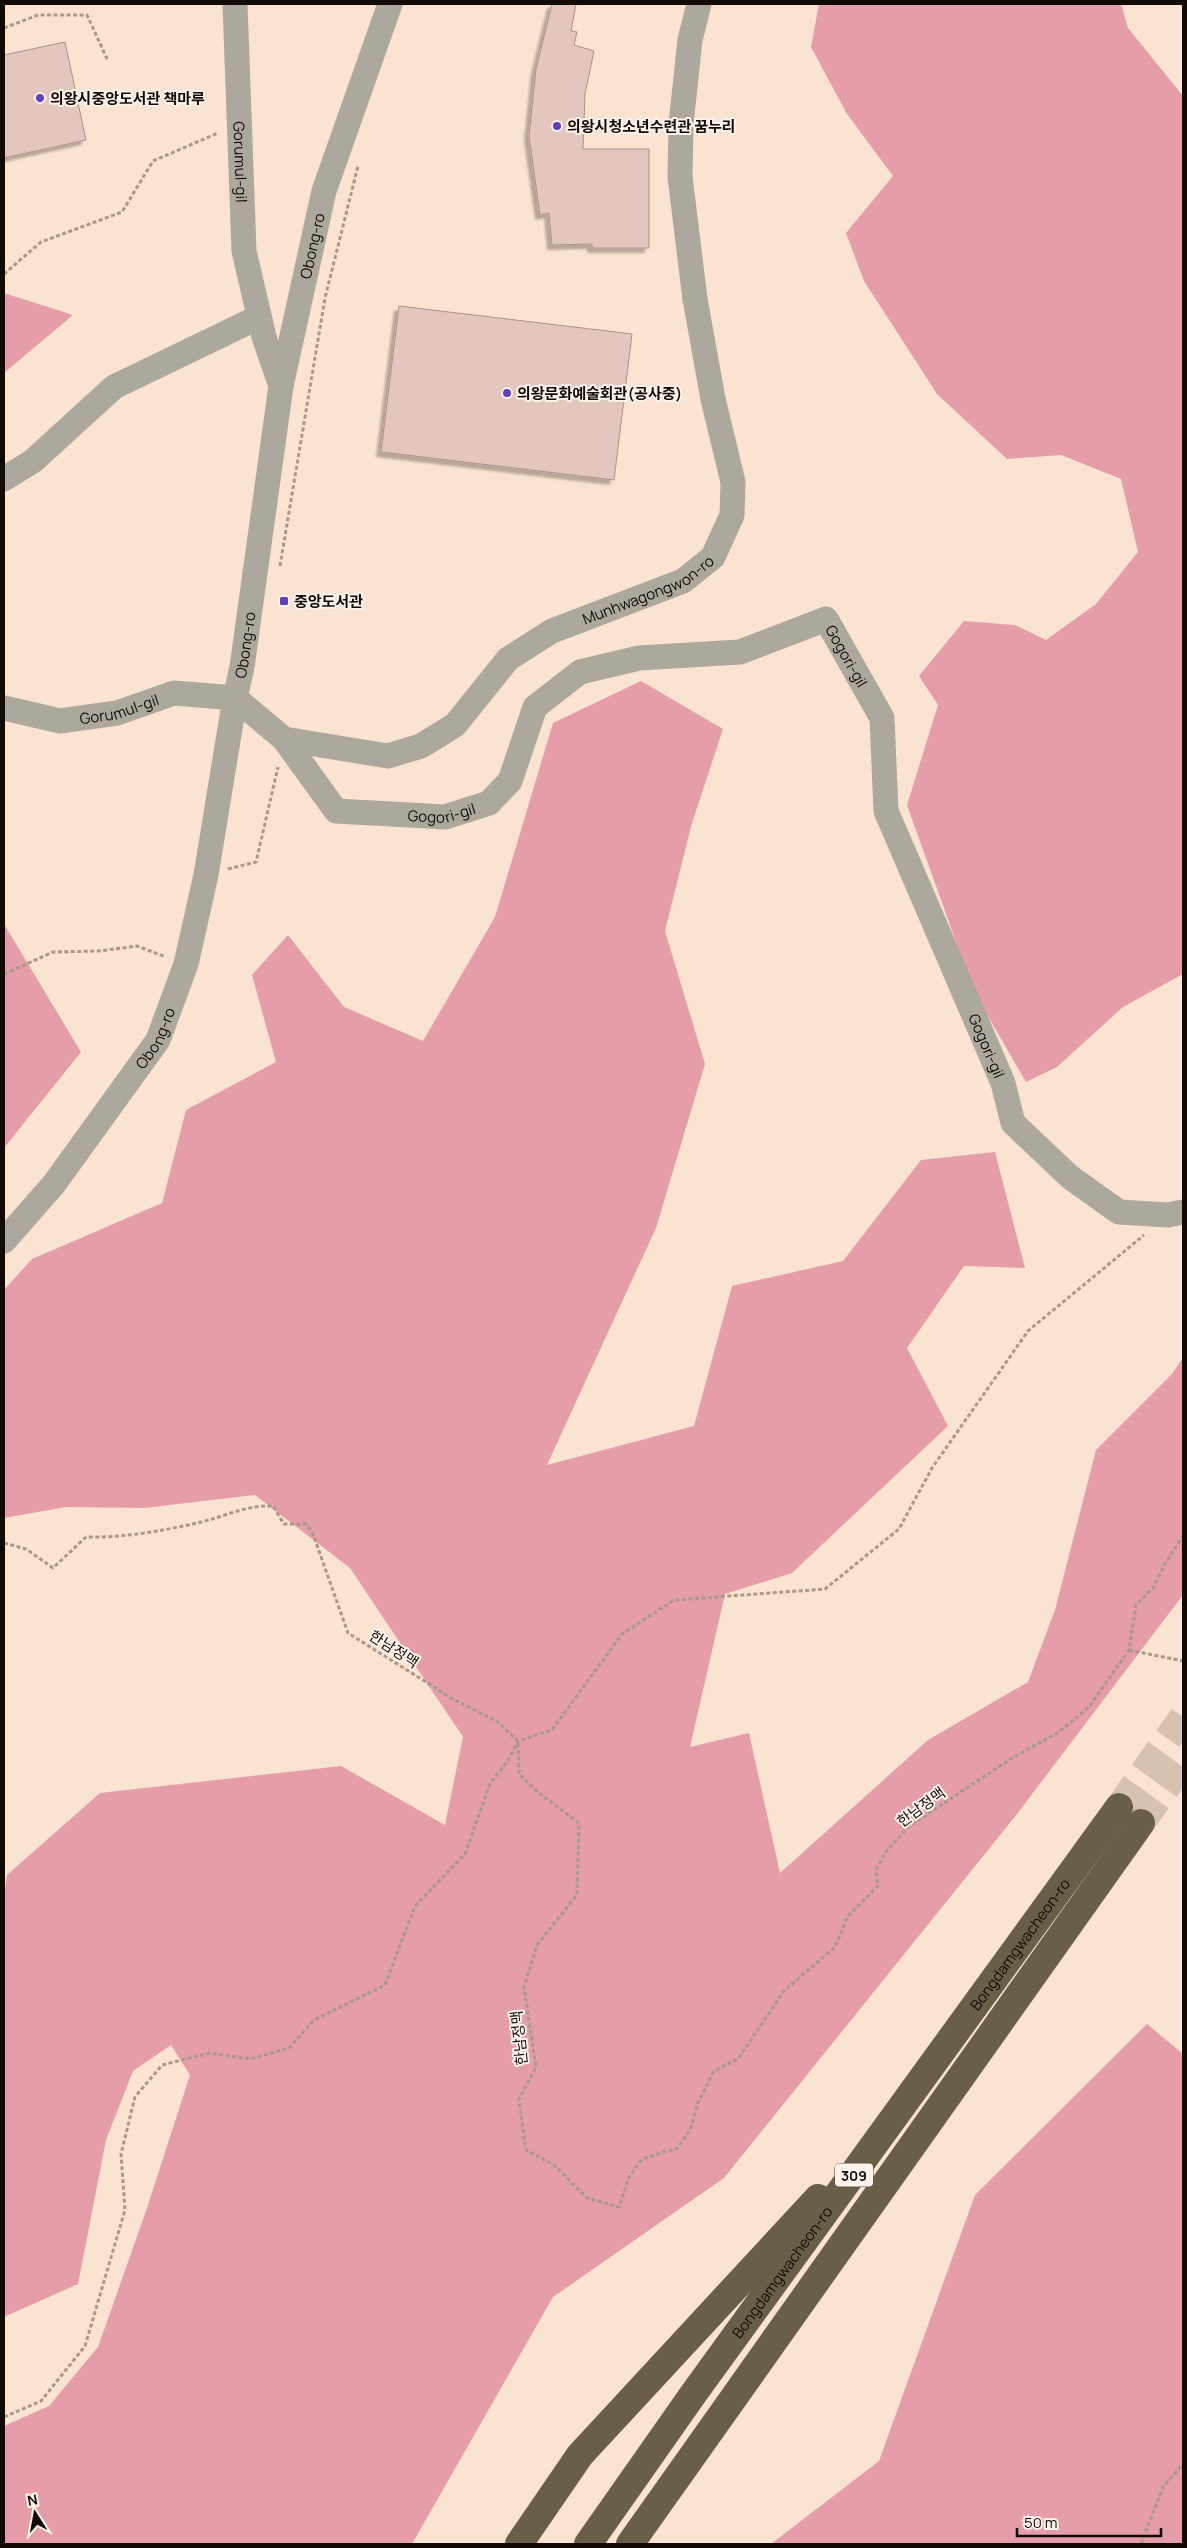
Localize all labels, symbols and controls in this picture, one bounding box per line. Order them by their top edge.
place label: 의왕시중앙도서관 책마루 [50,88,205,109]
marker: 의왕시중앙도서관 책마루 [34,92,46,104]
place label: 의왕시청소년수련관 꿈누리 [567,116,736,137]
marker: 의왕시청소년수련관 꿈누리 [551,120,563,132]
street label: Gorumul-gil [229,121,253,203]
street label: Obong-ro [294,211,329,281]
place label: 의왕문화예술회관(공사중) [517,383,682,404]
marker: 의왕문화예술회관(공사중) [501,387,513,399]
street label: Munhwagongwon-ro [579,550,718,629]
place label: 중앙도서관 [294,591,363,612]
marker: 중앙도서관 [278,595,290,607]
street label: Obong-ro [229,610,260,680]
street label: Gogori-gil [821,621,873,691]
street label: Gorumul-gil [78,689,162,729]
street label: Gogori-gil [407,798,478,827]
street label: Obong-ro [130,1004,180,1073]
street label: Gogori-gil [964,1010,1010,1081]
street label: 한남정맥 [365,1625,423,1673]
street label: 한남정맥 [892,1782,950,1832]
street label: Bongdamgwacheon-ro [965,1874,1075,2014]
street label: 한남정맥 [506,2009,532,2067]
road number: 309 [835,2164,873,2186]
street label: Bongdamgwacheon-ro [727,2202,837,2342]
north arrow [10,2488,60,2538]
text: N [26,2489,39,2510]
scale bar [1017,2506,1161,2538]
text: 50 m [1024,2512,1058,2533]

